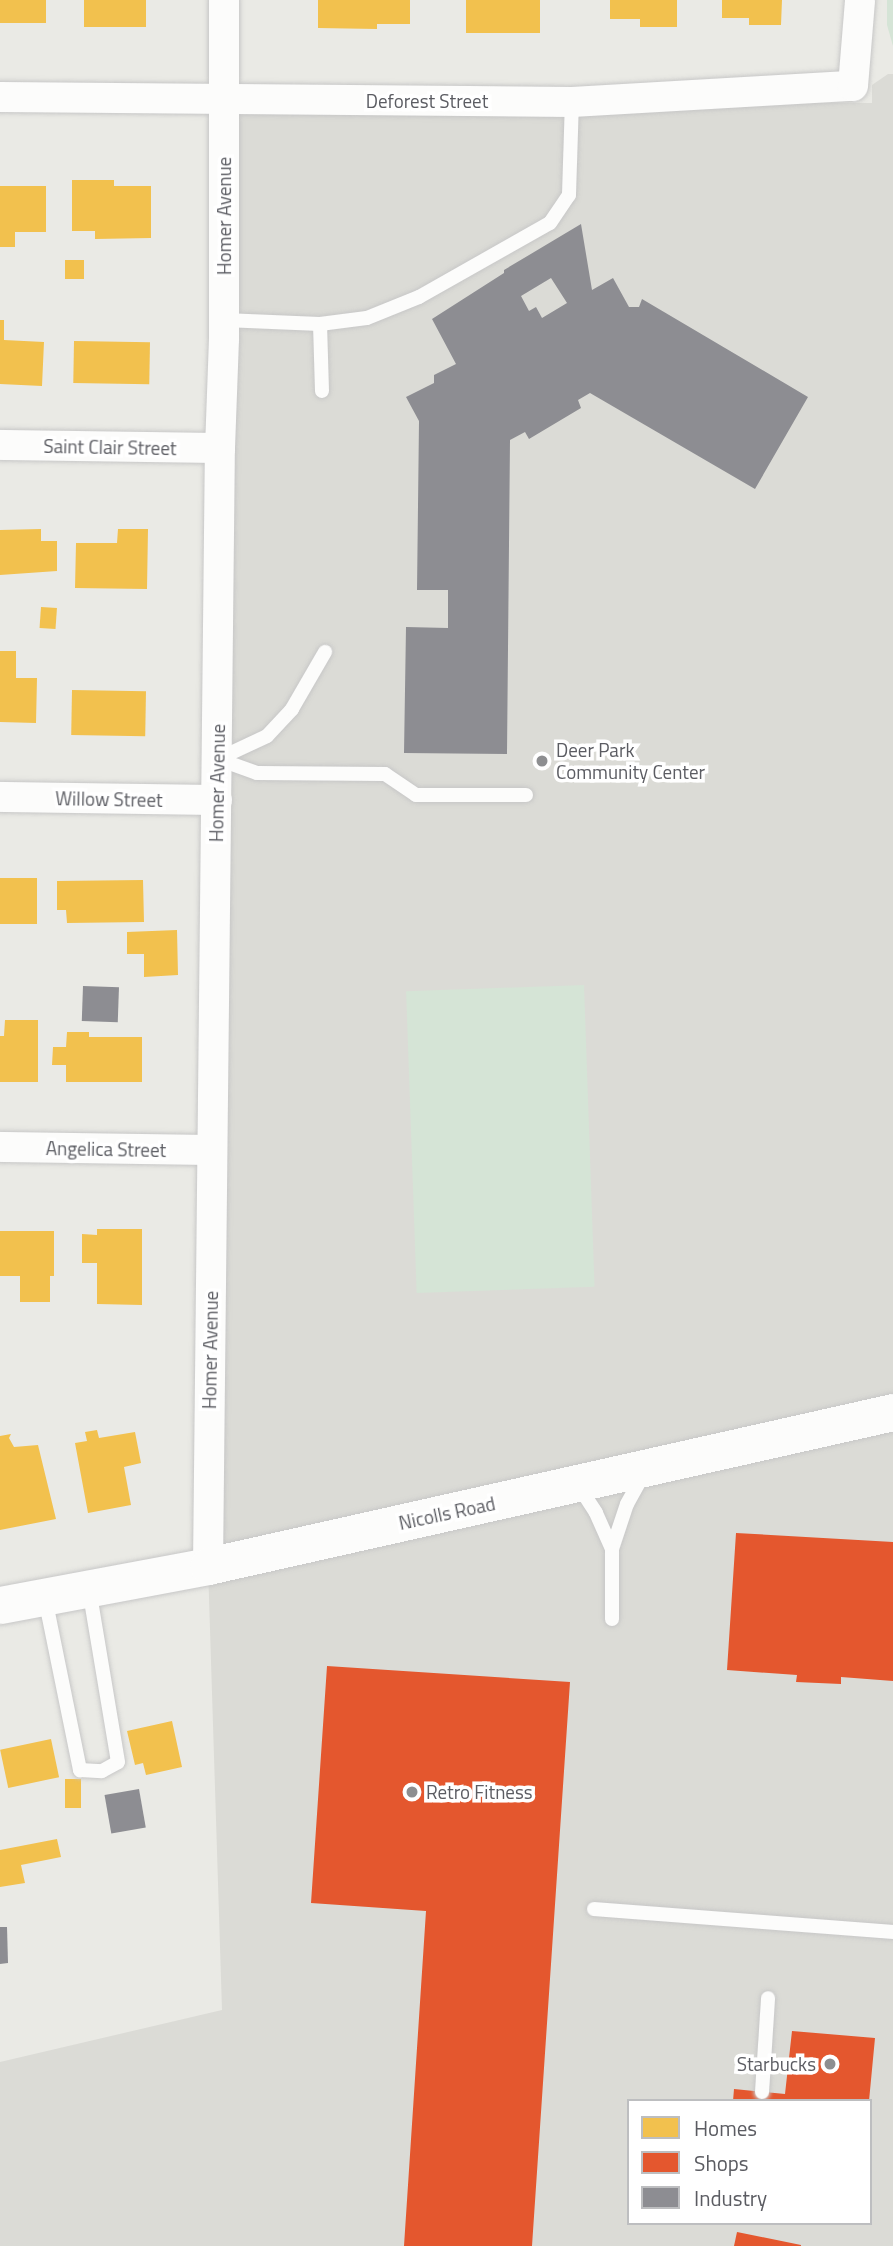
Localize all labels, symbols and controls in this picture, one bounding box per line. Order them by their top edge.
street label: Deforest Street [366,90,488,112]
street label: Homer Avenue [213,157,235,275]
street label: Saint Clair Street [43,434,177,460]
street label: Homer Avenue [205,724,229,842]
place label: Deer Park Community Center [556,739,705,783]
marker: Deer Park Community Center [534,753,550,769]
street label: Willow Street [55,787,163,811]
street label: Angelica Street [46,1137,166,1161]
street label: Homer Avenue [198,1291,222,1409]
street label: Nicolls Road [397,1492,497,1534]
place label: Retro Fitness [426,1781,533,1803]
marker: Retro Fitness [404,1784,420,1800]
place label: Starbucks [737,2053,816,2075]
marker: Starbucks [822,2056,838,2072]
legend [627,2099,872,2225]
text: Homes [694,2112,757,2144]
text: Shops [694,2147,749,2179]
text: Industry [694,2182,767,2214]

